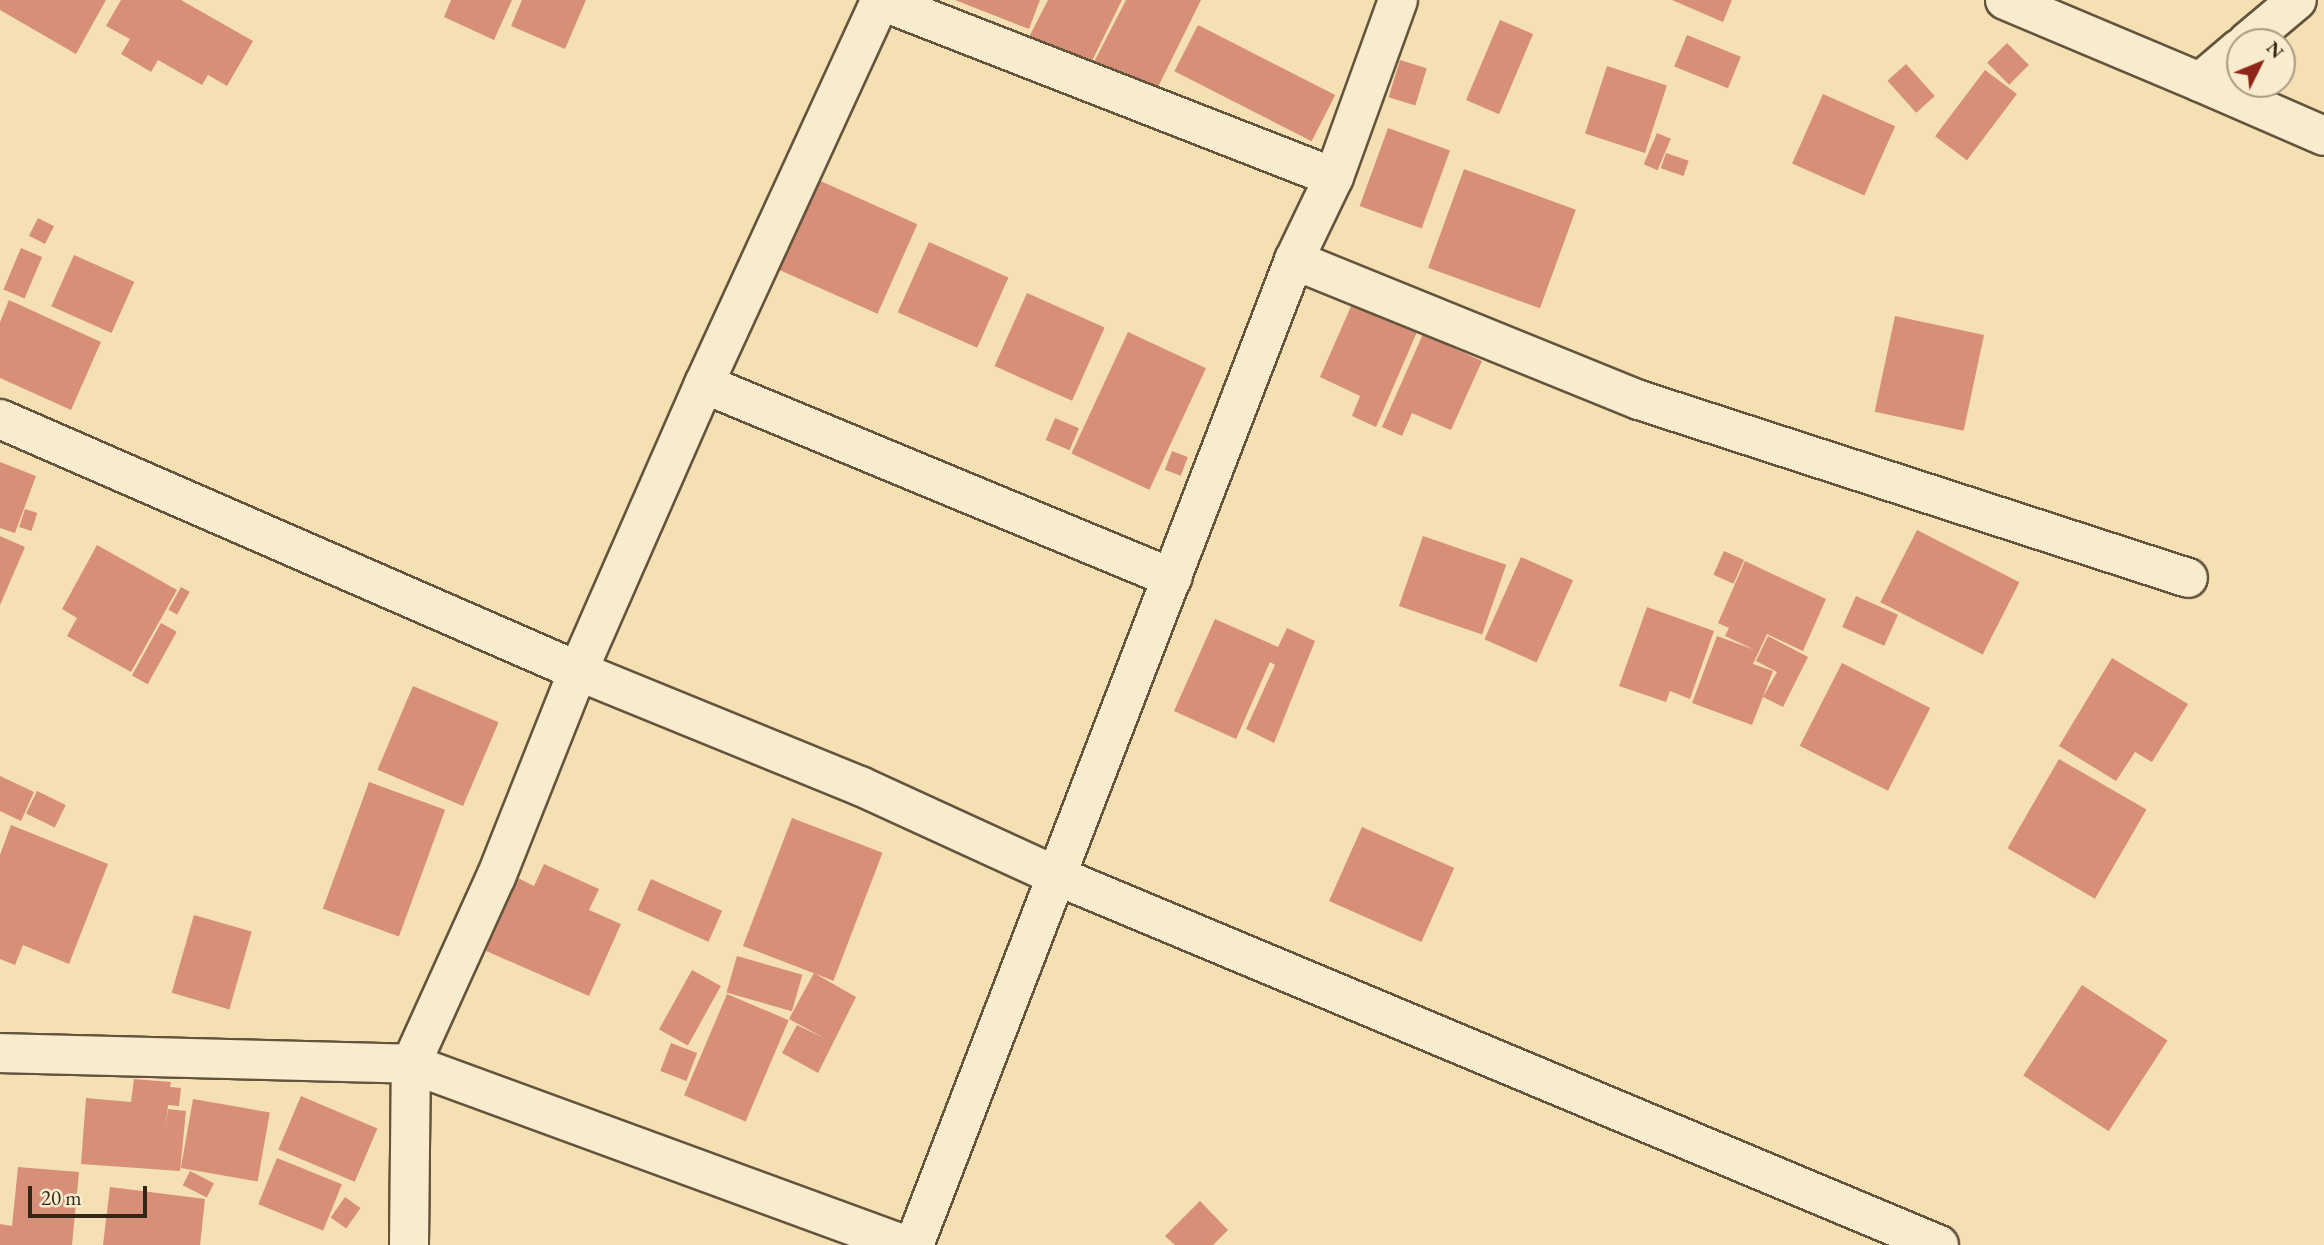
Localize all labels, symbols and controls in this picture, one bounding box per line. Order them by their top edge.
north arrow [2226,28,2296,98]
text: N [2261,36,2290,64]
scale bar [32,1172,150,1216]
text: 20 m [41,1184,82,1211]

